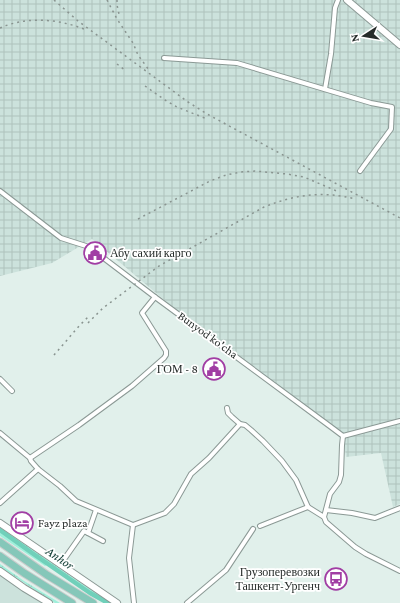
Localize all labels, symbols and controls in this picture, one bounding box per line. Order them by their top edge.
north arrow [344,16,384,56]
text: N [347,33,361,43]
public building icon: Абу сахий карго [82,240,108,266]
place label: Абу сахий карго [110,246,191,260]
street label: Bunyod ko'cha [175,309,241,362]
public building icon: ГОМ - 8 [201,356,227,382]
place label: ГОМ - 8 [157,362,198,376]
hotel icon: Fayz plaza [9,510,35,536]
place label: Fayz plaza [38,516,88,530]
water label: Anhor [42,543,77,573]
place label: Грузоперевозки Ташкент-Ургенч [236,565,321,593]
bus stop icon: Грузоперевозки Ташкент-Ургенч [323,566,349,592]

